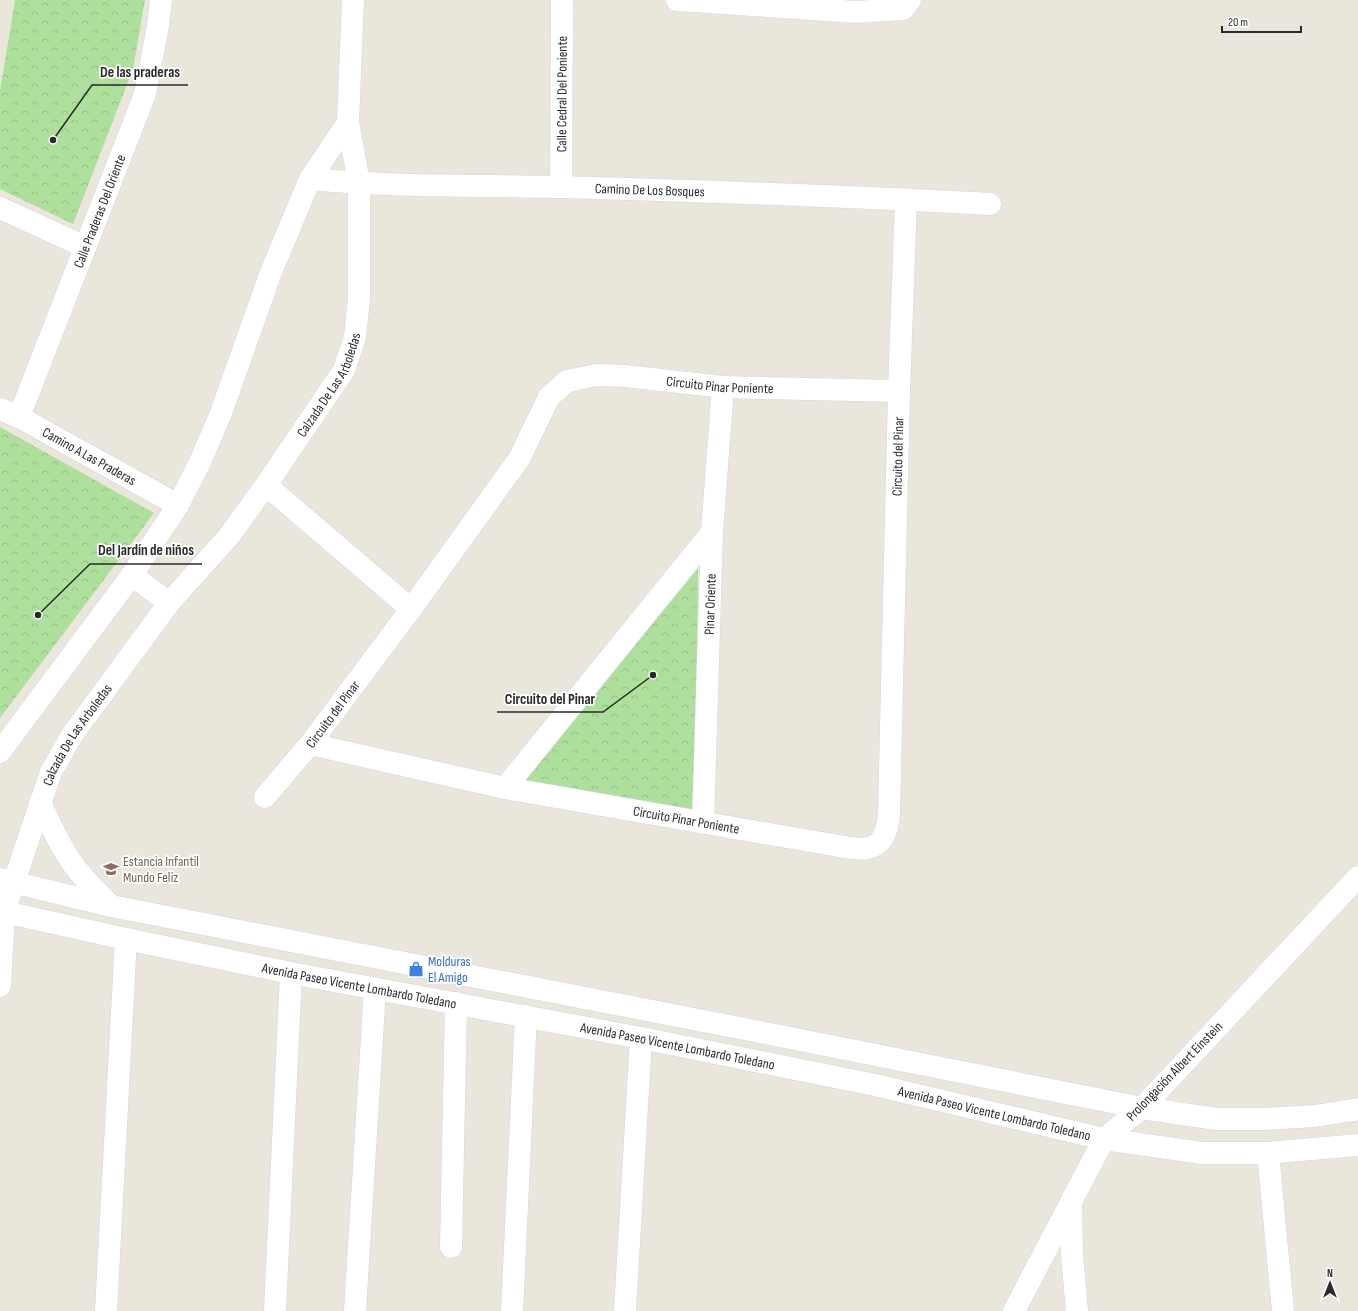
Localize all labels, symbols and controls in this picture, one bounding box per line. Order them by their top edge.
scale bar [1222,8,1301,34]
text: 20 m [1228,15,1248,30]
street label: Calle Cedral Del Poniente [553,36,571,152]
callout: De las praderas [92,58,188,85]
text: De las praderas [100,63,180,82]
street label: Calle Praderas Del Oriente [70,152,130,271]
street label: Camino De Los Bosques [595,180,705,200]
street label: Calzada De Las Arboledas [293,332,364,440]
street label: Circuito Pinar Poniente [665,373,774,397]
street label: Circuito del Pinar [889,416,907,496]
street label: Camino A Las Praderas [39,424,139,489]
callout: Del Jardín de niños [90,537,202,564]
text: Del Jardín de niños [98,541,194,560]
street label: Pinar Oriente [701,573,720,635]
street label: Circuito del Pinar [302,677,364,751]
street label: Calzada De Las Arboledas [39,681,116,788]
callout: Circuito del Pinar [497,685,603,712]
text: Circuito del Pinar [505,690,596,709]
street label: Circuito Pinar Poniente [632,802,741,838]
place label: Estancia Infantil Mundo Feliz [123,853,199,886]
school or university icon: Estancia Infantil Mundo Feliz [102,860,120,878]
place label: Molduras El Amigo [428,953,471,986]
street label: Avenida Paseo Vicente Lombardo Toledano [259,959,458,1013]
shop icon: Molduras El Amigo [407,960,425,978]
street label: Prolongación Albert Einstein [1123,1018,1226,1125]
street label: Avenida Paseo Vicente Lombardo Toledano [578,1019,776,1074]
street label: Avenida Paseo Vicente Lombardo Toledano [895,1082,1093,1145]
north arrow [1310,1263,1350,1303]
text: N [1327,1267,1333,1280]

